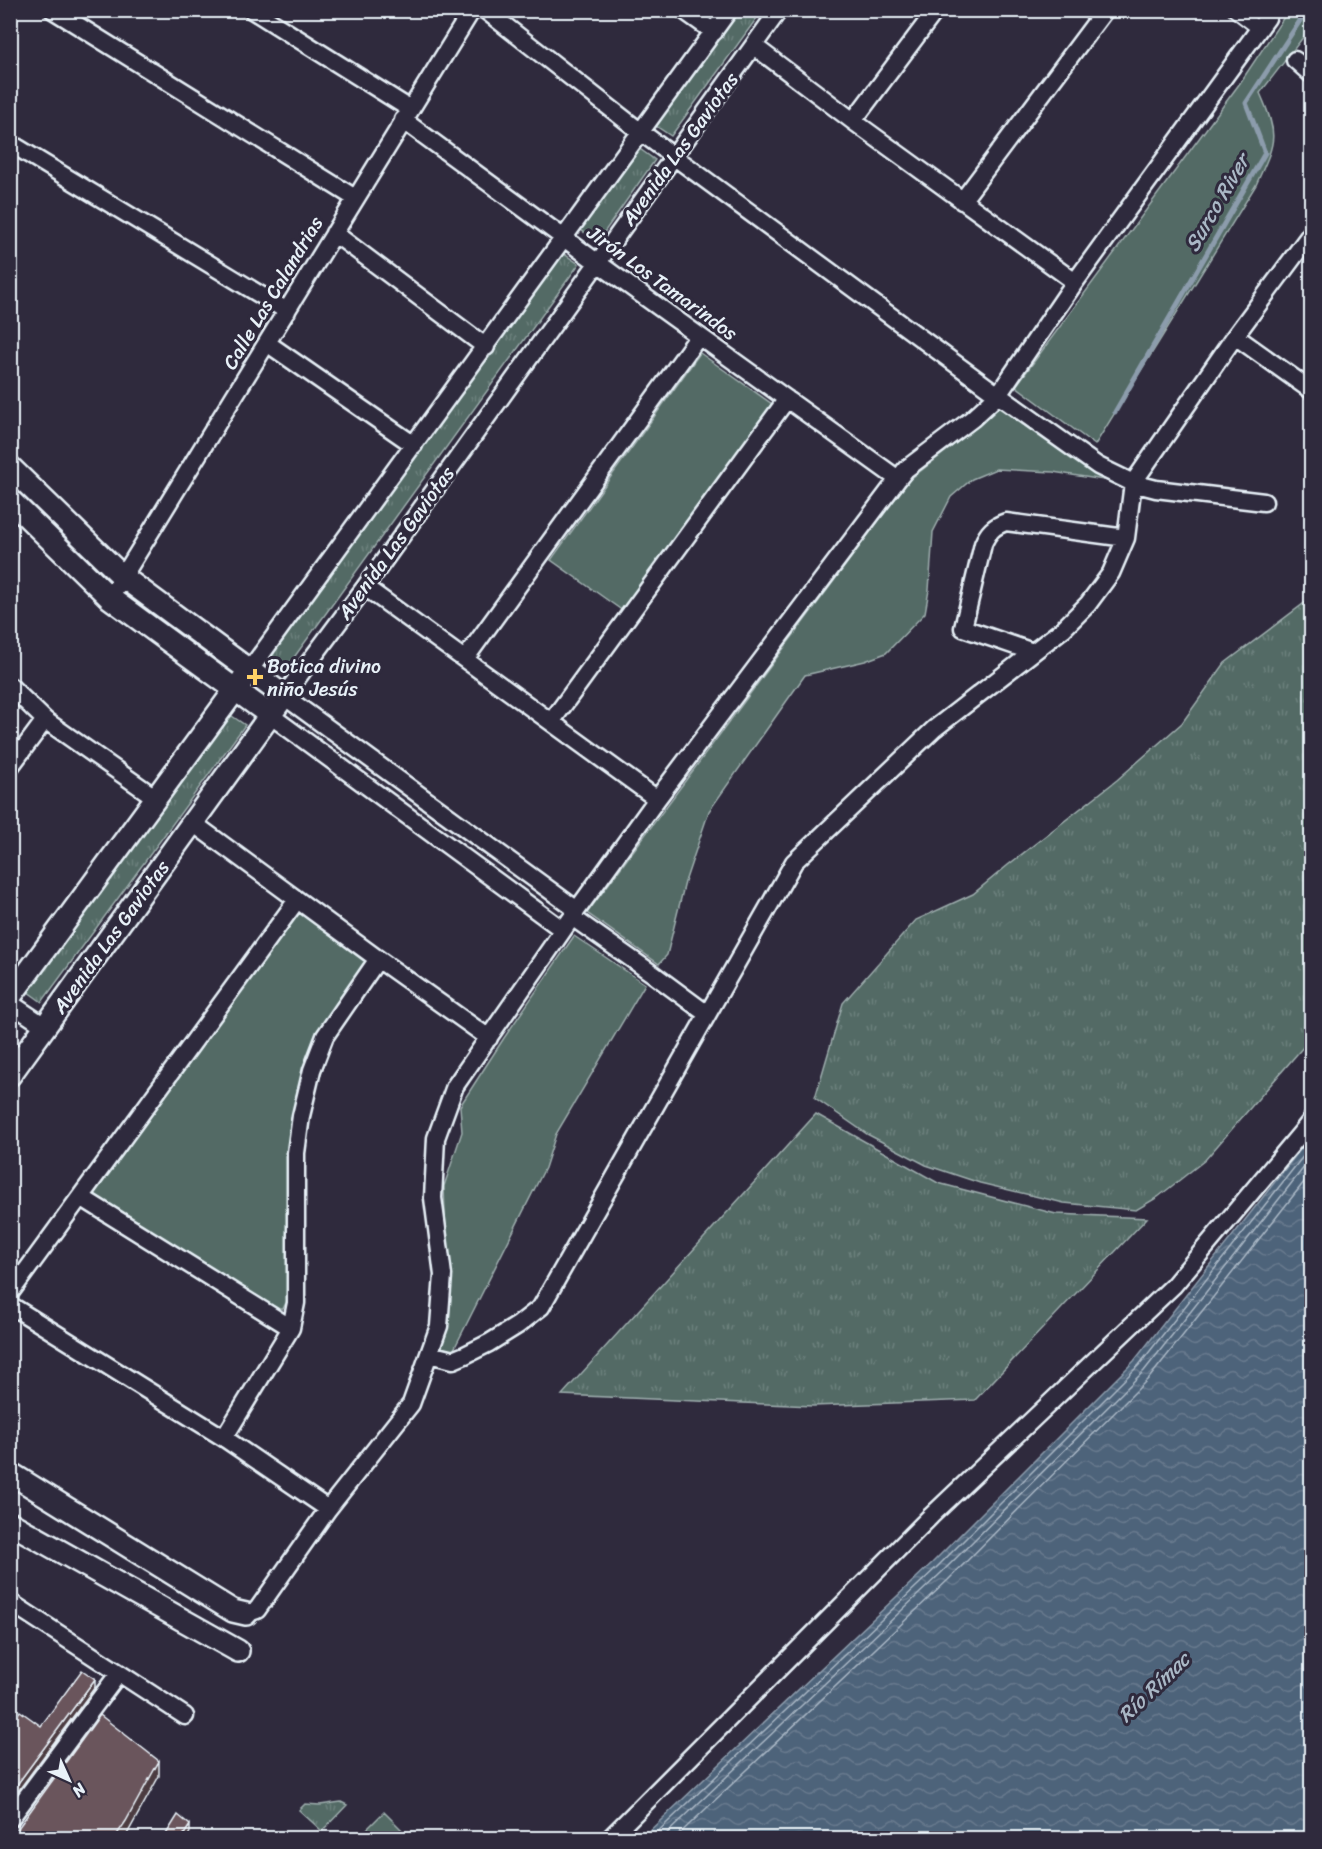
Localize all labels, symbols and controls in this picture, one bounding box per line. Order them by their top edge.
street label: Avenida Las Gaviotas [611,64,748,234]
water label: Surco River [1174,143,1262,259]
street label: Calle Las Calandrias [213,209,333,377]
street label: Jirón Los Tamarindos [578,215,746,350]
street label: Avenida Las Gaviotas [327,458,464,628]
place label: Botica divino niño Jesús [267,649,381,707]
marker: Botica divino niño Jesús [248,670,262,684]
street label: Avenida Las Gaviotas [42,852,179,1022]
water label: Río Rímac [1108,1641,1201,1732]
north arrow [39,1750,99,1810]
text: N [64,1775,94,1805]

